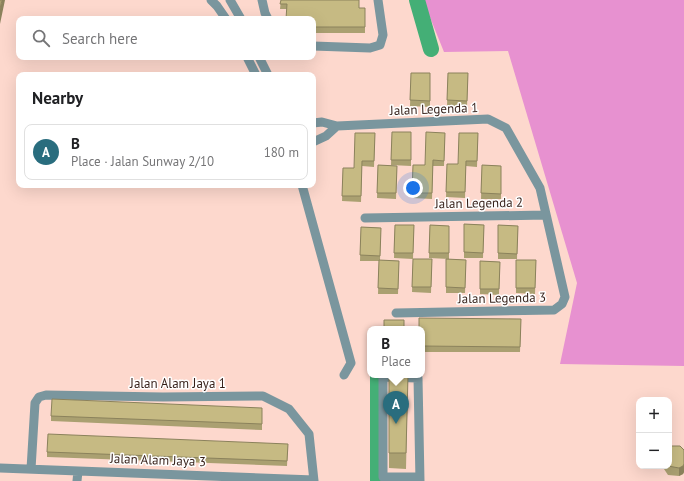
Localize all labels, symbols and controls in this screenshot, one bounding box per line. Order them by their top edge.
search box [16,16,316,60]
icon: search [30,27,52,49]
text: Search here [62,29,138,48]
text: Nearby [32,87,83,109]
street label: Jalan Legenda 1 [389,99,478,119]
text: B [71,134,80,153]
text: A [42,144,50,161]
text: 180 m [264,144,299,161]
text: Place · Jalan Sunway 2/10 [71,153,214,170]
your location [403,178,423,198]
street label: Jalan Legenda 2 [434,194,523,212]
street label: Jalan Legenda 3 [457,289,546,307]
popup [367,326,425,378]
text: B [381,334,390,353]
text: Place [381,353,411,370]
street label: Jalan Alam Jaya 1 [129,375,226,392]
pin: A [383,391,409,424]
map controls [636,397,672,469]
button: + [636,397,672,433]
button: − [636,433,672,469]
street label: Jalan Alam Jaya 3 [109,450,206,470]

